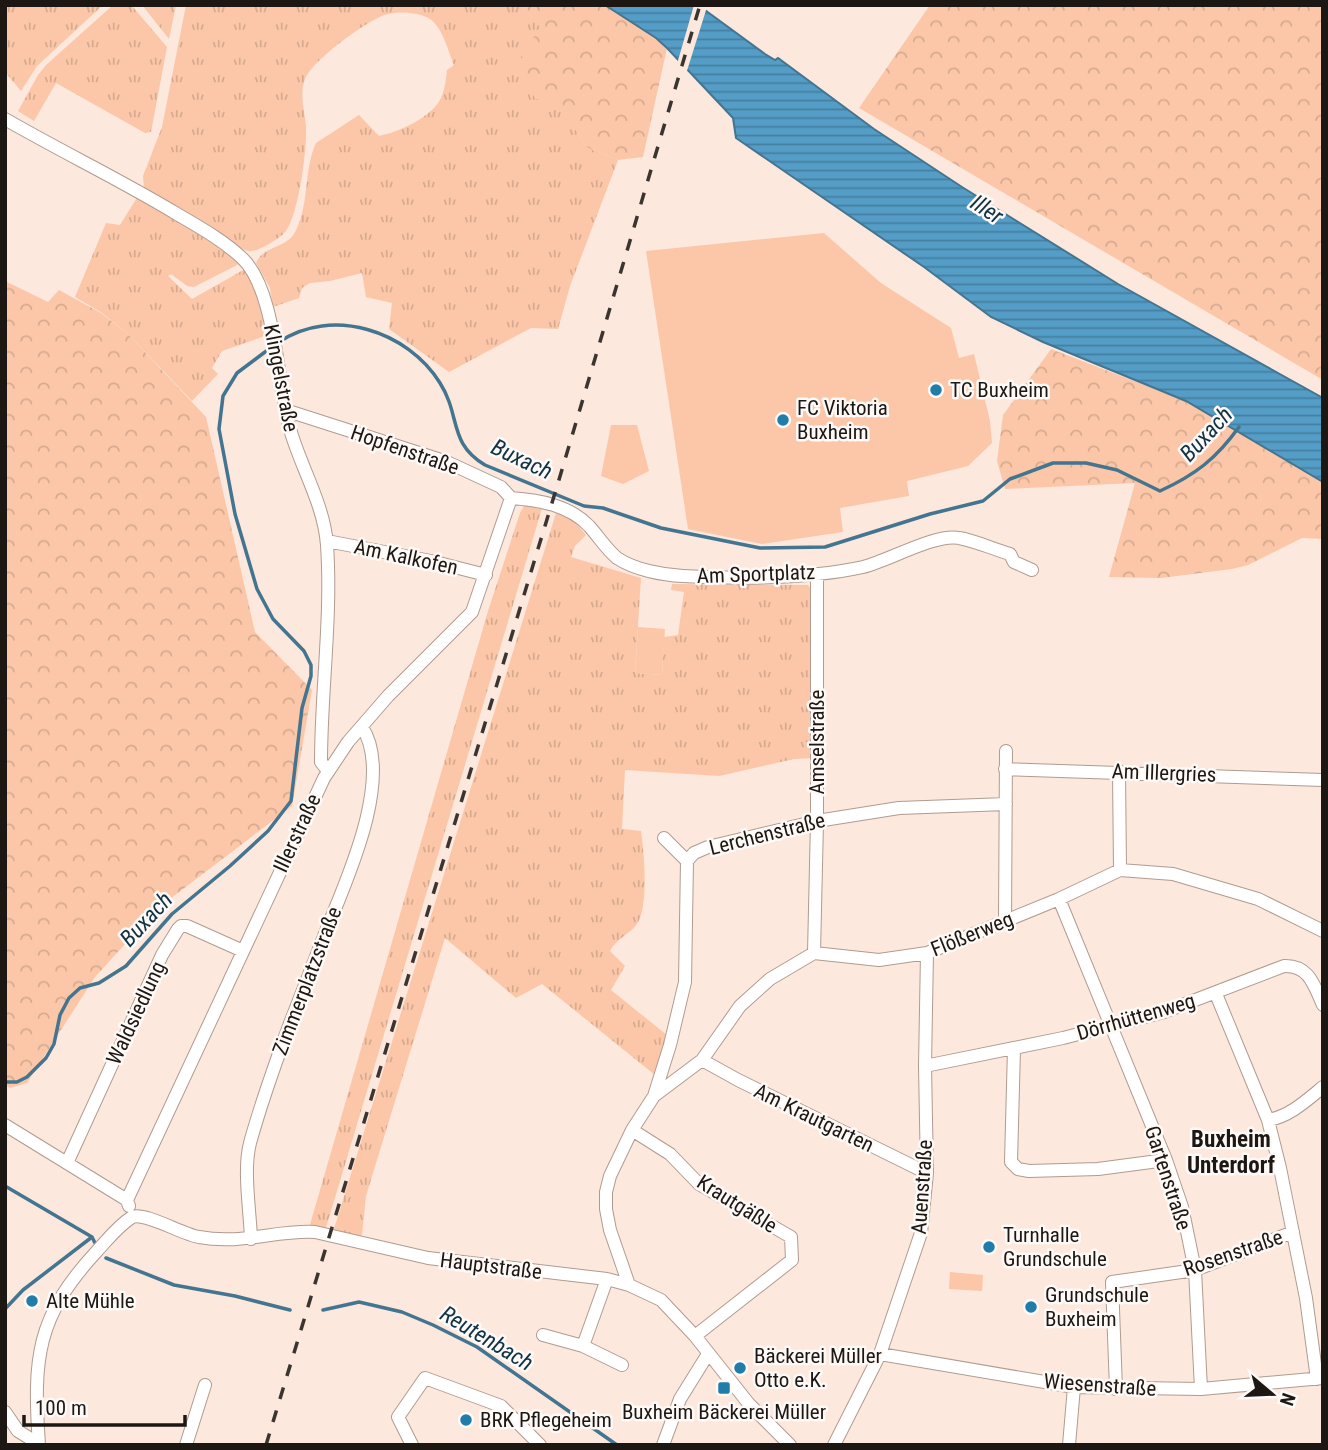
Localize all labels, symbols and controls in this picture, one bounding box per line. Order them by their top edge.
water label: Iller [966,189,1009,230]
street label: Klingelstraße [259,322,303,434]
place label: TC Buxheim [950,378,1049,402]
marker: TC Buxheim [928,382,944,398]
place label: FC Viktoria Buxheim [797,396,888,444]
water label: Buxach [1174,402,1238,467]
marker: FC Viktoria Buxheim [775,412,791,428]
street label: Hopfenstraße [348,420,462,480]
water label: Buxach [487,434,557,485]
street label: Am Kalkofen [352,534,460,580]
street label: Am Sportplatz [696,560,816,588]
street label: Amselstraße [805,689,829,794]
street label: Am Illergries [1111,759,1217,787]
street label: Illerstraße [268,790,326,876]
street label: Lerchenstraße [707,808,828,860]
water label: Buxach [114,887,178,952]
street label: Zimmerplatzstraße [268,903,346,1059]
street label: Flößerweg [927,907,1017,961]
street label: Waldsiedlung [102,958,170,1068]
street label: Dörrhüttenweg [1074,989,1198,1045]
street label: Am Krautgarten [750,1079,878,1157]
street label: Gartenstraße [1140,1123,1196,1233]
district label: Buxheim Unterdorf [1187,1126,1276,1179]
street label: Auenstraße [907,1139,937,1235]
street label: Krautgäßle [693,1170,782,1238]
place label: Turnhalle Grundschule [1003,1223,1107,1271]
street label: Rosenstraße [1180,1225,1286,1281]
marker: Turnhalle Grundschule [981,1239,997,1255]
street label: Hauptstraße [439,1248,543,1284]
place label: Grundschule Buxheim [1045,1283,1149,1331]
place label: Alte Mühle [46,1289,135,1313]
marker: Alte Mühle [24,1293,40,1309]
marker: Grundschule Buxheim [1023,1299,1039,1315]
water label: Reutenbach [435,1300,538,1377]
place label: Bäckerei Müller Otto e.K. [754,1344,882,1392]
north arrow [1237,1359,1307,1429]
marker: Bäckerei Müller Otto e.K. [732,1360,748,1376]
street label: Wiesenstraße [1043,1369,1157,1401]
marker: Buxheim Bäckerei Müller [716,1380,732,1396]
scale bar [24,1384,186,1428]
text: N [1275,1390,1300,1409]
text: 100 m [35,1396,87,1420]
place label: Buxheim Bäckerei Müller [622,1400,826,1424]
place label: BRK Pflegeheim [480,1408,612,1432]
marker: BRK Pflegeheim [458,1412,474,1428]

